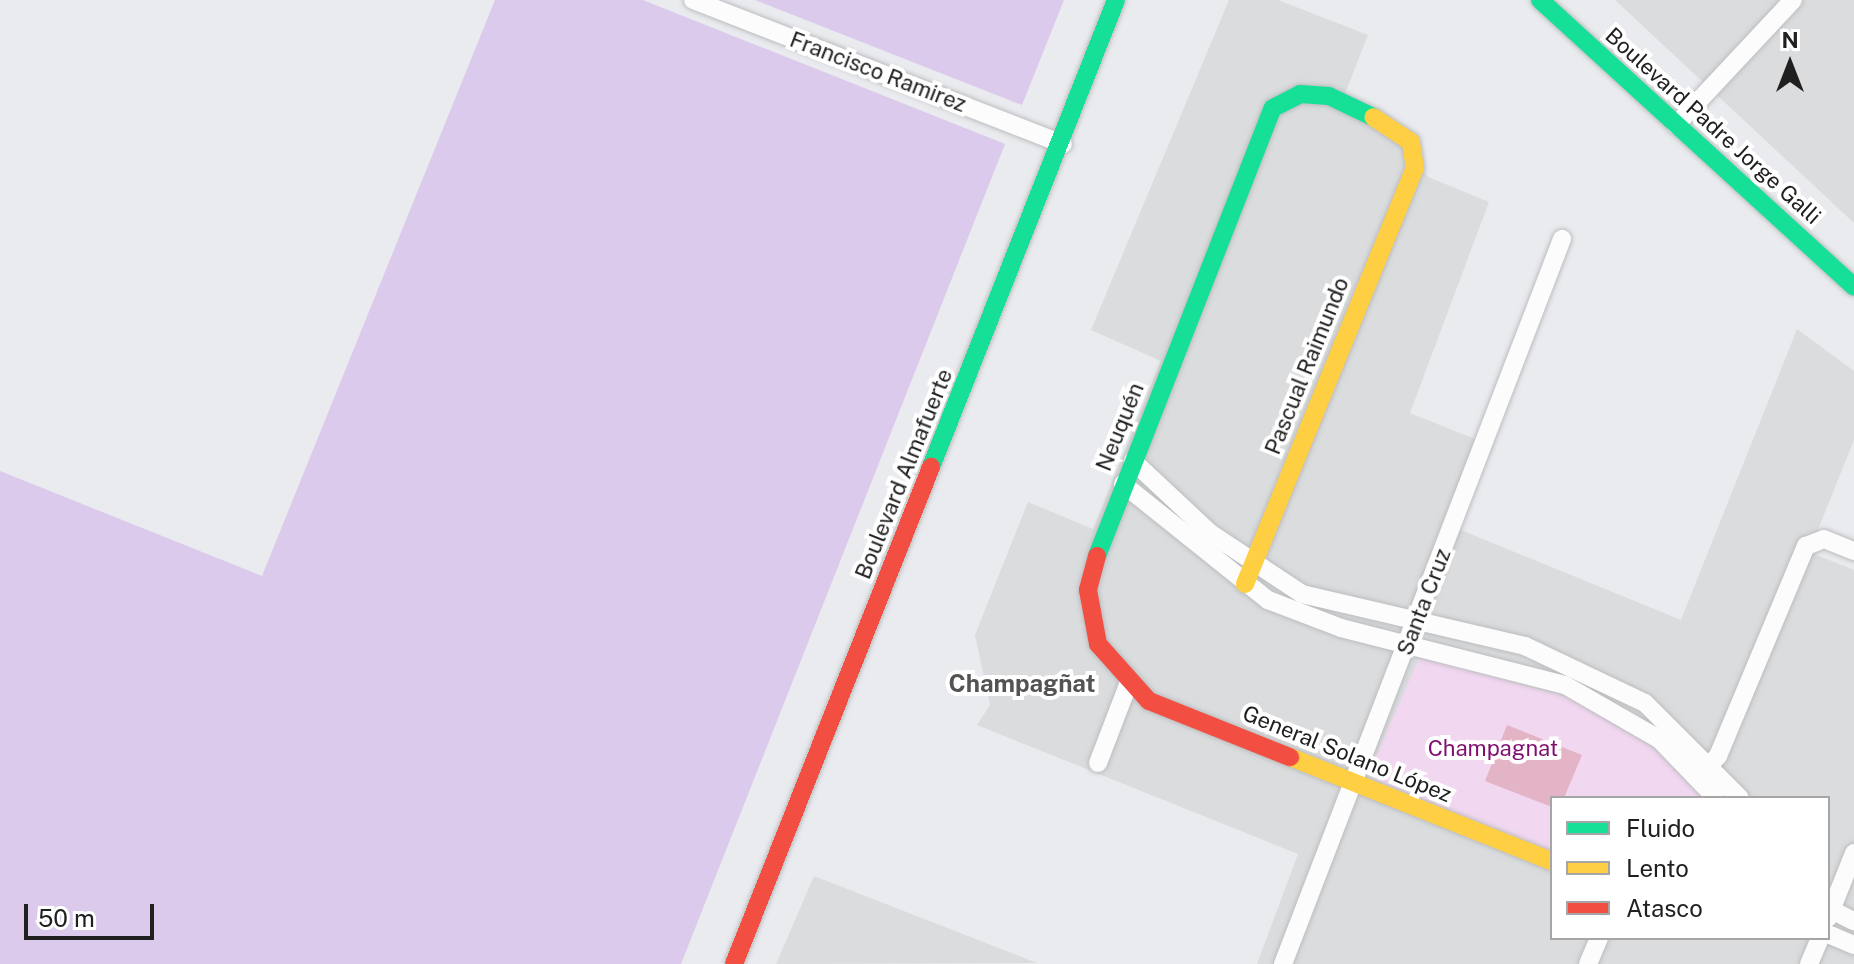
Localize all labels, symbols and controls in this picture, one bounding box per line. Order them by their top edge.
street label: Boulevard Padre Jorge Galli [1600,22,1826,230]
north arrow [1750,24,1830,104]
street label: Francisco Ramirez [786,26,970,118]
text: N [1781,27,1799,53]
street label: Pascual Raimundo [1259,274,1355,458]
street label: Boulevard Almafuerte [850,365,958,583]
street label: Neuquén [1090,379,1150,475]
street label: Santa Cruz [1392,545,1456,659]
district label: Champagñat [949,670,1095,698]
street label: General Solano López [1239,700,1455,808]
park label: Champagnat [1428,736,1558,762]
legend [1550,796,1830,940]
text: Fluido [1626,814,1695,842]
text: Lento [1626,854,1689,882]
scale bar [28,888,158,938]
text: Atasco [1626,894,1703,922]
text: 50 m [38,904,95,932]

